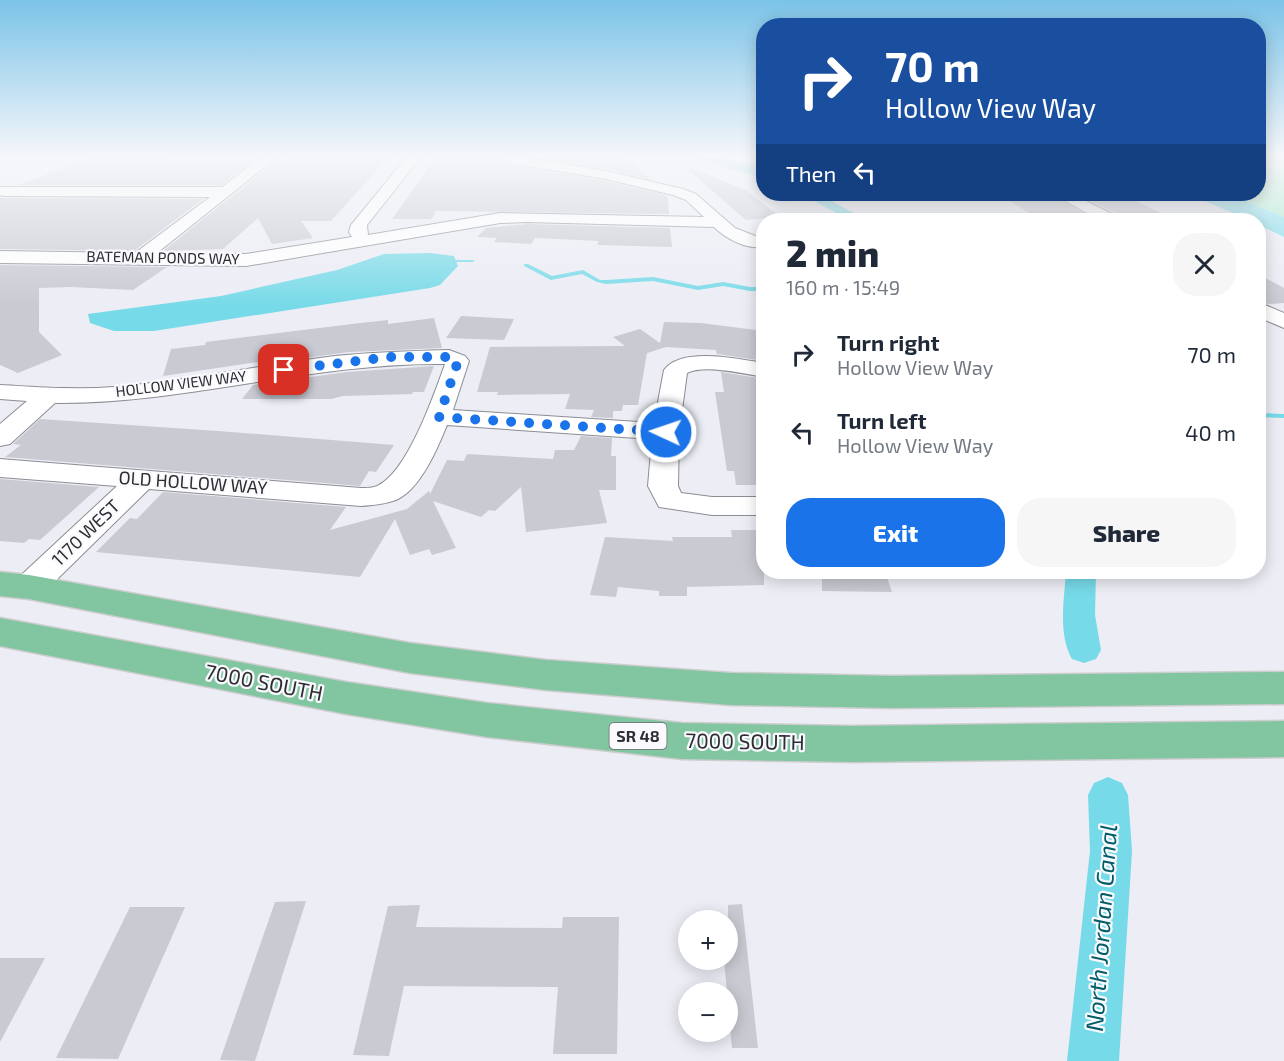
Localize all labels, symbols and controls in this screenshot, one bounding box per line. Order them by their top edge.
text: 70 m [885,40,980,90]
icon: right [786,42,864,120]
text: Hollow View Way [885,91,1096,123]
icon: left [848,156,881,189]
text: Then [786,160,836,186]
text: 2 min [786,231,879,274]
button: close [1173,233,1236,296]
street label: BATEMAN PONDS WAY [86,247,240,267]
text: 160 m · 15:49 [786,275,900,299]
text: Turn right [837,329,939,355]
icon: right [786,338,819,371]
text: 70 m [1187,341,1236,367]
pin [258,344,309,395]
icon: arrive [267,353,300,386]
text: Hollow View Way [837,355,993,379]
street label: HOLLOW VIEW WAY [114,366,248,400]
position arrow [634,400,698,464]
text: Turn left [837,407,926,433]
icon: left [786,416,819,449]
text: 40 m [1185,419,1236,445]
text: Hollow View Way [837,433,993,457]
street label: OLD HOLLOW WAY [118,466,269,498]
street label: 1170 WEST [47,494,124,570]
button: Exit [786,498,1005,567]
button: Share [1017,498,1236,567]
street label: 7000 SOUTH [203,658,325,705]
road number: SR 48 [610,723,666,749]
street label: 7000 SOUTH [685,727,805,754]
water label: North Jordan Canal [1079,823,1122,1032]
map controls [678,910,738,1042]
button: + [678,910,738,970]
button: − [678,982,738,1042]

